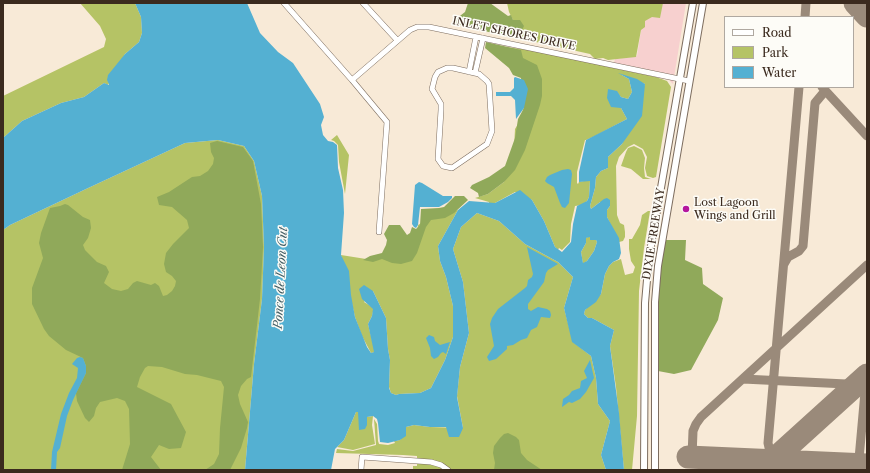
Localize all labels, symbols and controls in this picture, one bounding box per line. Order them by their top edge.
street label: INLET SHORES DRIVE [451,14,577,54]
legend [724,16,854,88]
text: Road [762,25,792,40]
text: Park [762,45,788,60]
text: Water [762,65,796,80]
street label: DIXIE FREEWAY [640,187,668,281]
place label: Lost Lagoon Wings and Grill [694,196,775,222]
marker: Lost Lagoon Wings and Grill [681,204,691,214]
water label: Ponce de Leon Cut [271,227,291,329]

